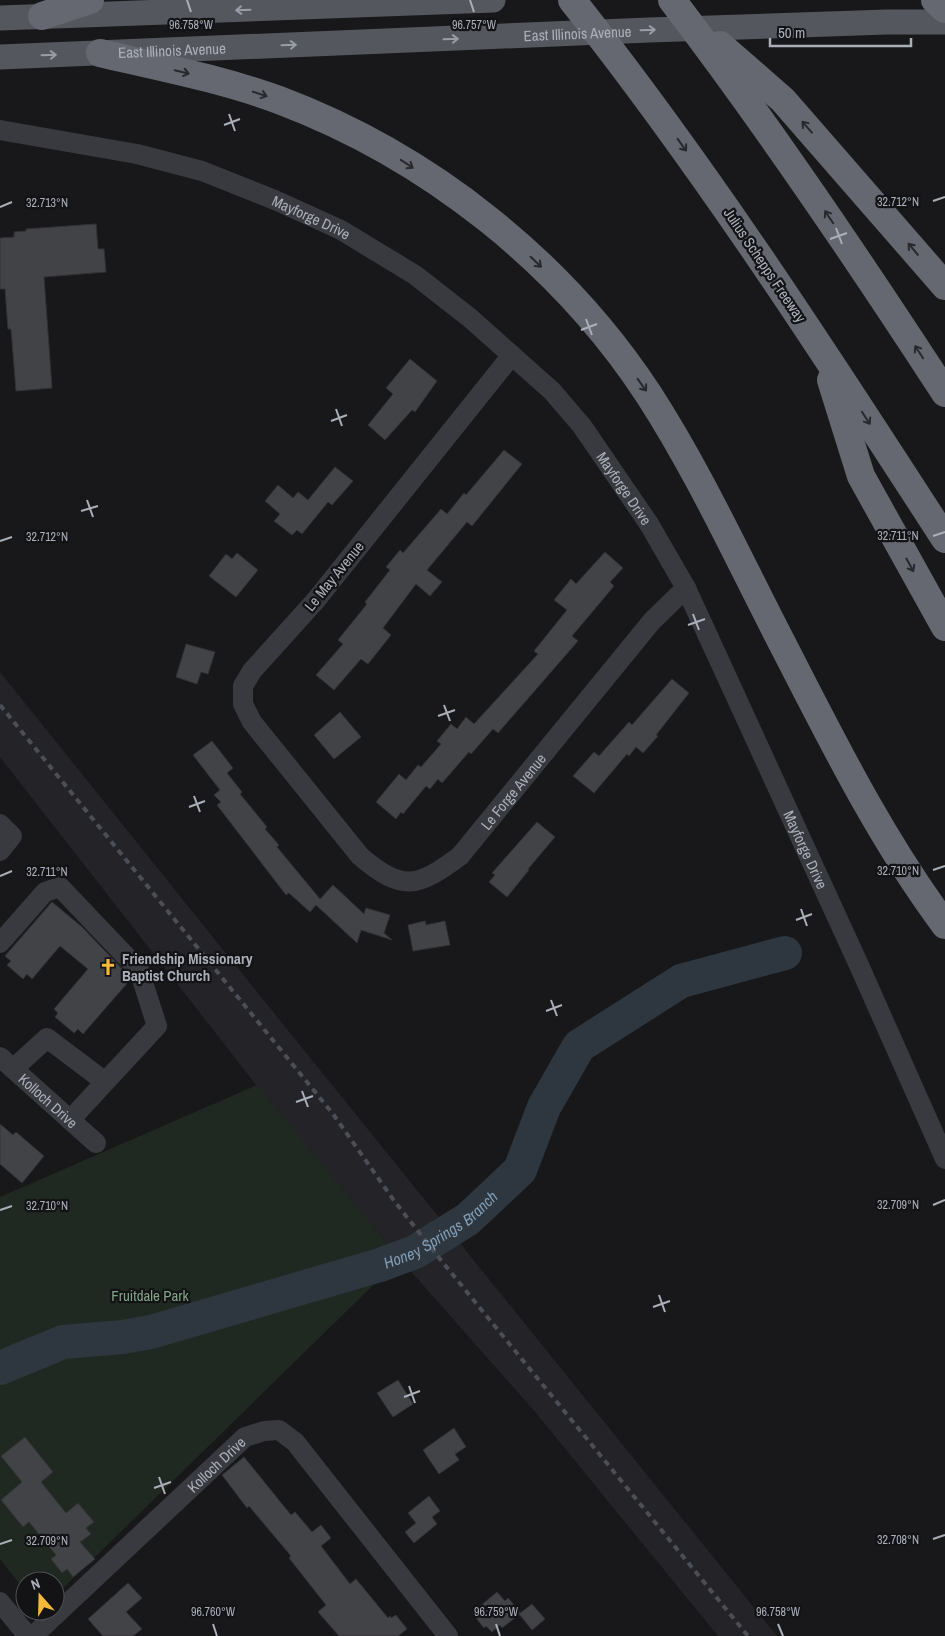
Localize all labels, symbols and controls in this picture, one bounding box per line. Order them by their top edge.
one-way arrow [235,5,251,14]
scale bar [770,15,911,47]
text: 96.758°W [169,17,214,33]
text: 96.757°W [452,17,497,33]
street label: East Illinois Avenue [523,20,632,46]
text: 50 m [778,22,805,43]
one-way arrow [640,26,656,35]
one-way arrow [443,34,459,43]
street label: East Illinois Avenue [118,37,226,63]
one-way arrow [280,41,296,50]
one-way arrow [40,51,56,60]
one-way arrow [173,68,189,77]
one-way arrow [252,90,268,100]
one-way arrow [801,120,813,133]
one-way arrow [677,138,687,152]
one-way arrow [400,158,414,169]
street label: Mayforge Drive [269,190,355,244]
text: 32.712°N [877,194,919,210]
text: 32.713°N [26,195,68,211]
street label: Julius Schepps Freeway [719,204,812,327]
one-way arrow [824,210,834,224]
one-way arrow [908,243,919,256]
one-way arrow [530,256,542,268]
one-way arrow [913,346,923,360]
one-way arrow [636,378,647,391]
one-way arrow [862,410,872,424]
street label: Mayforge Drive [592,448,657,529]
text: 32.711°N [877,528,919,544]
text: 32.712°N [26,529,68,545]
street label: Le May Avenue [299,536,369,615]
one-way arrow [906,557,916,571]
street label: Le Forge Avenue [475,748,551,834]
street label: Mayforge Drive [779,807,833,892]
text: 32.710°N [877,863,919,879]
text: 32.711°N [26,864,68,880]
place label: Friendship Missionary Baptist Church [122,948,253,986]
church icon: Friendship Missionary Baptist Church [98,957,118,977]
street label: Kolloch Drive [14,1068,83,1133]
water label: Honey Springs Branch [380,1186,502,1274]
text: 32.709°N [877,1197,919,1213]
text: 32.710°N [26,1198,68,1214]
park label: Fruitdale Park [111,1285,189,1306]
street label: Kolloch Drive [182,1431,250,1497]
text: 32.708°N [877,1532,919,1548]
text: 32.709°N [26,1533,68,1549]
north arrow [15,1571,65,1621]
text: N [29,1574,43,1594]
text: 96.760°W [191,1604,236,1620]
text: 96.759°W [474,1604,519,1620]
text: 96.758°W [756,1604,801,1620]

